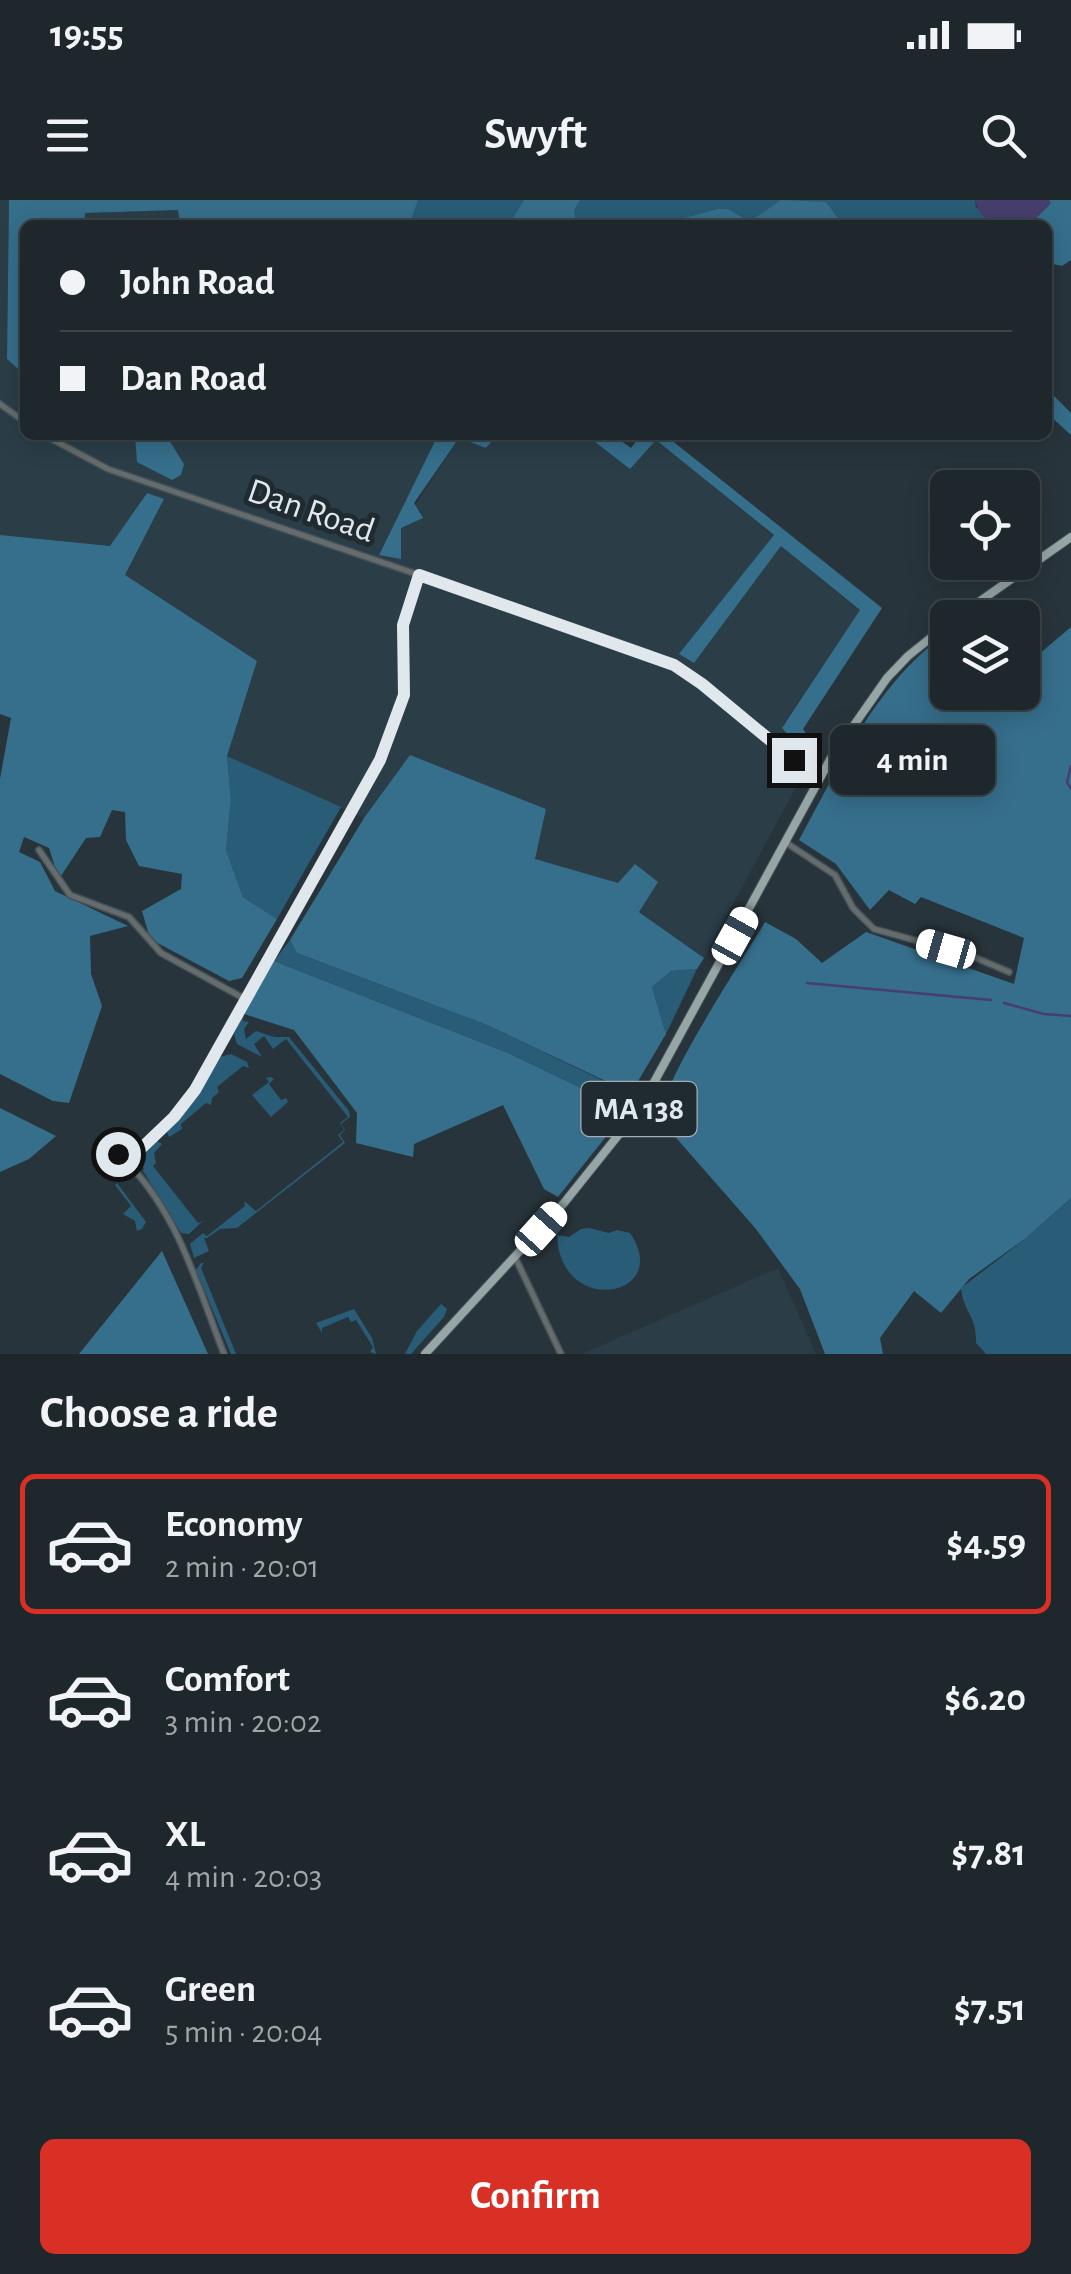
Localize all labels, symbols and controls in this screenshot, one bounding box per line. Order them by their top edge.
text: 19:55 [50,16,124,54]
icon: menu [40,108,95,163]
icon: search [976,108,1031,163]
text: Swyft [484,112,587,157]
text: John Road [120,264,275,302]
text: Dan Road [120,360,267,398]
map controls [930,470,1040,710]
button: locate [930,470,1040,580]
street label: Dan Road [243,473,379,549]
button: layers [930,600,1040,710]
callout: 4 min [829,725,994,795]
route end [772,738,817,783]
text: 4 min [876,744,949,776]
car [707,902,763,970]
car [913,926,979,972]
road number: MA 138 [582,1082,696,1136]
route start [96,1132,141,1177]
car [510,1197,572,1261]
text: Choose a ride [40,1391,278,1436]
icon: car [45,1499,135,1589]
text: Economy [165,1506,303,1544]
text: $4.59 [946,1525,1026,1563]
text: 2 min · 20:01 [165,1551,319,1583]
icon: car [45,1654,135,1744]
text: Comfort [165,1661,290,1699]
text: $6.20 [944,1680,1026,1718]
text: 3 min · 20:02 [165,1706,321,1738]
icon: car [45,1809,135,1899]
text: XL [165,1816,205,1854]
text: $7.81 [951,1835,1026,1873]
text: 4 min · 20:03 [165,1861,322,1893]
icon: car [45,1964,135,2054]
text: Green [165,1971,256,2009]
text: $7.51 [954,1990,1026,2028]
text: 5 min · 20:04 [165,2016,322,2048]
button: Confirm [40,2139,1031,2254]

